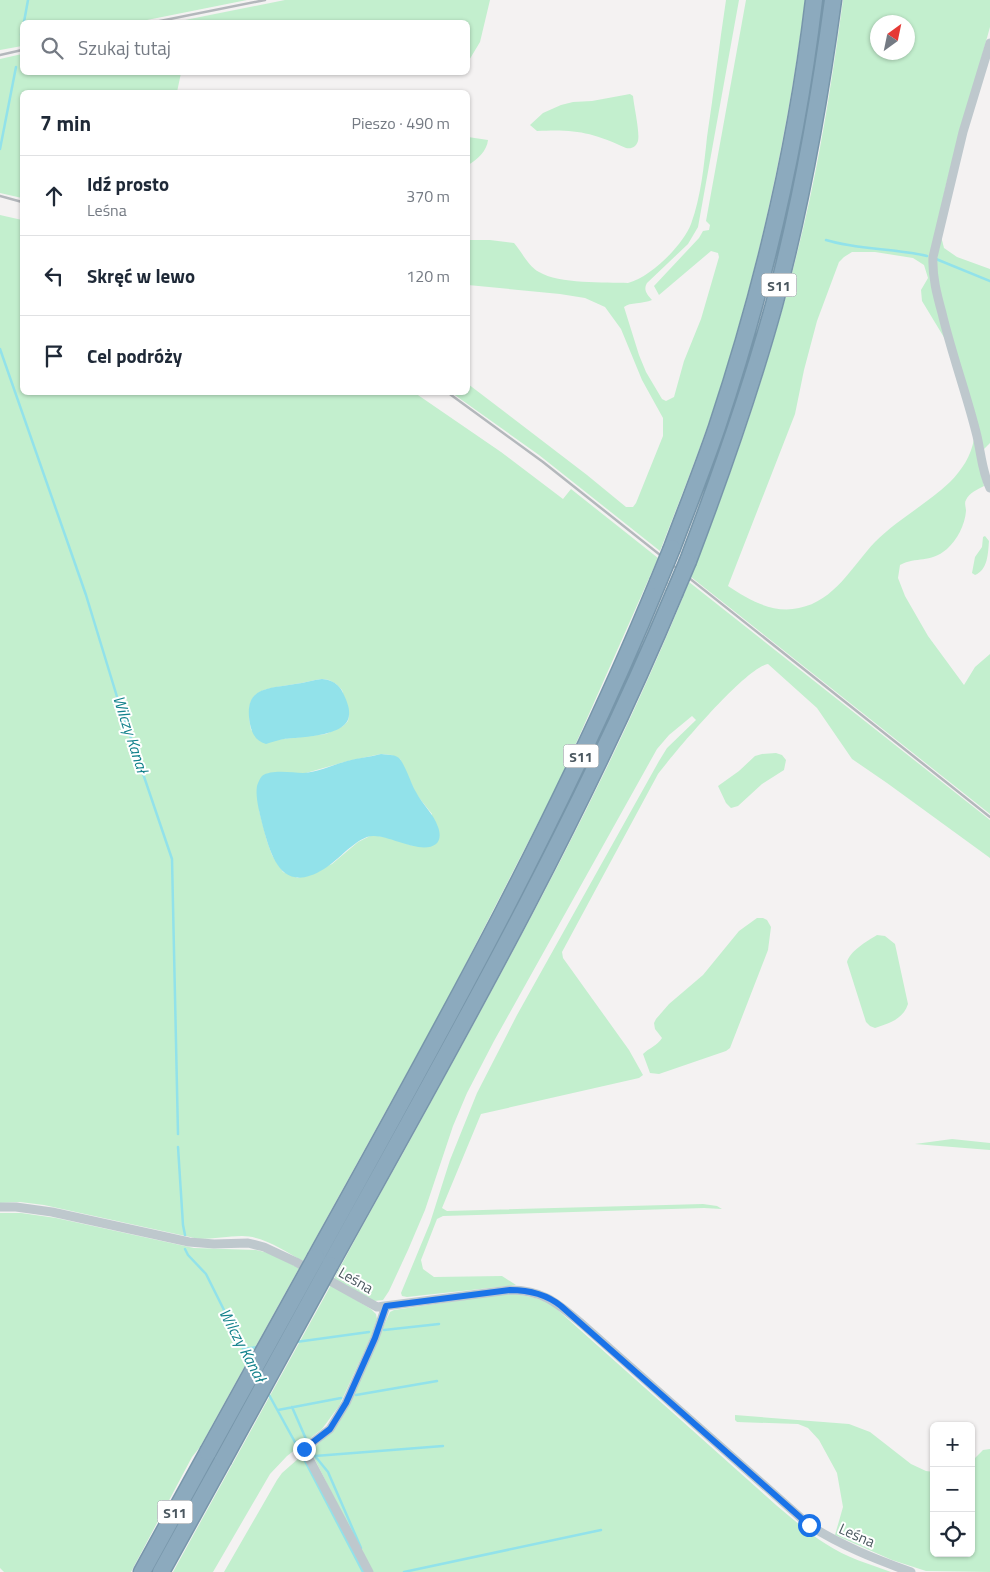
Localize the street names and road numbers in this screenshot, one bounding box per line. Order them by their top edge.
road number: S11 [762,274,796,296]
road number: S11 [564,744,598,768]
street label: Leśna [334,1261,378,1300]
road number: S11 [158,1500,192,1524]
street label: Leśna [835,1517,879,1553]

